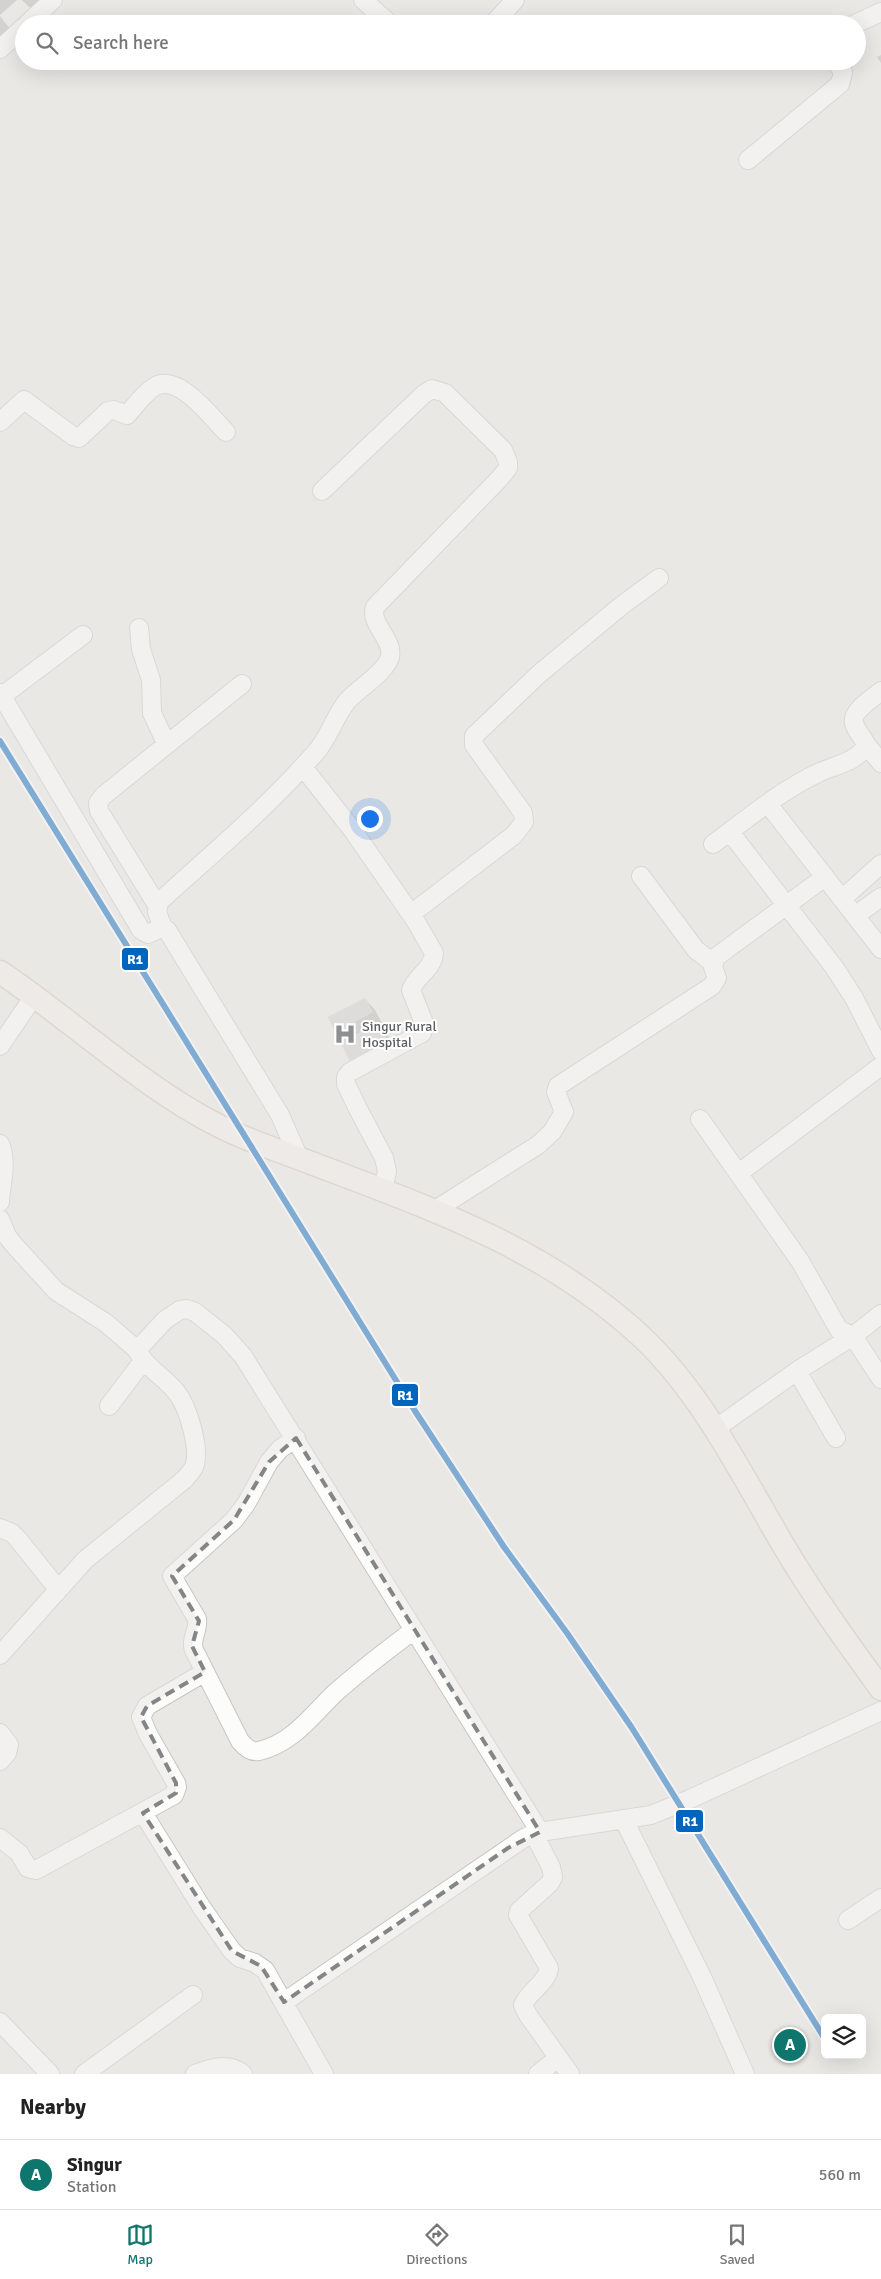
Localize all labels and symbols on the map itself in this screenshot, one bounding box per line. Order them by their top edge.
your location [357,806,383,832]
line badge: R1 [121,947,149,971]
text: R1 [127,951,144,968]
place label: Singur Rural Hospital [362,1018,437,1051]
hospital icon: Singur Rural Hospital [332,1021,358,1047]
line badge: R1 [391,1383,419,1407]
text: R1 [397,1387,414,1404]
line badge: R1 [675,1809,704,1833]
text: R1 [682,1813,699,1830]
pin: A [774,2026,806,2064]

